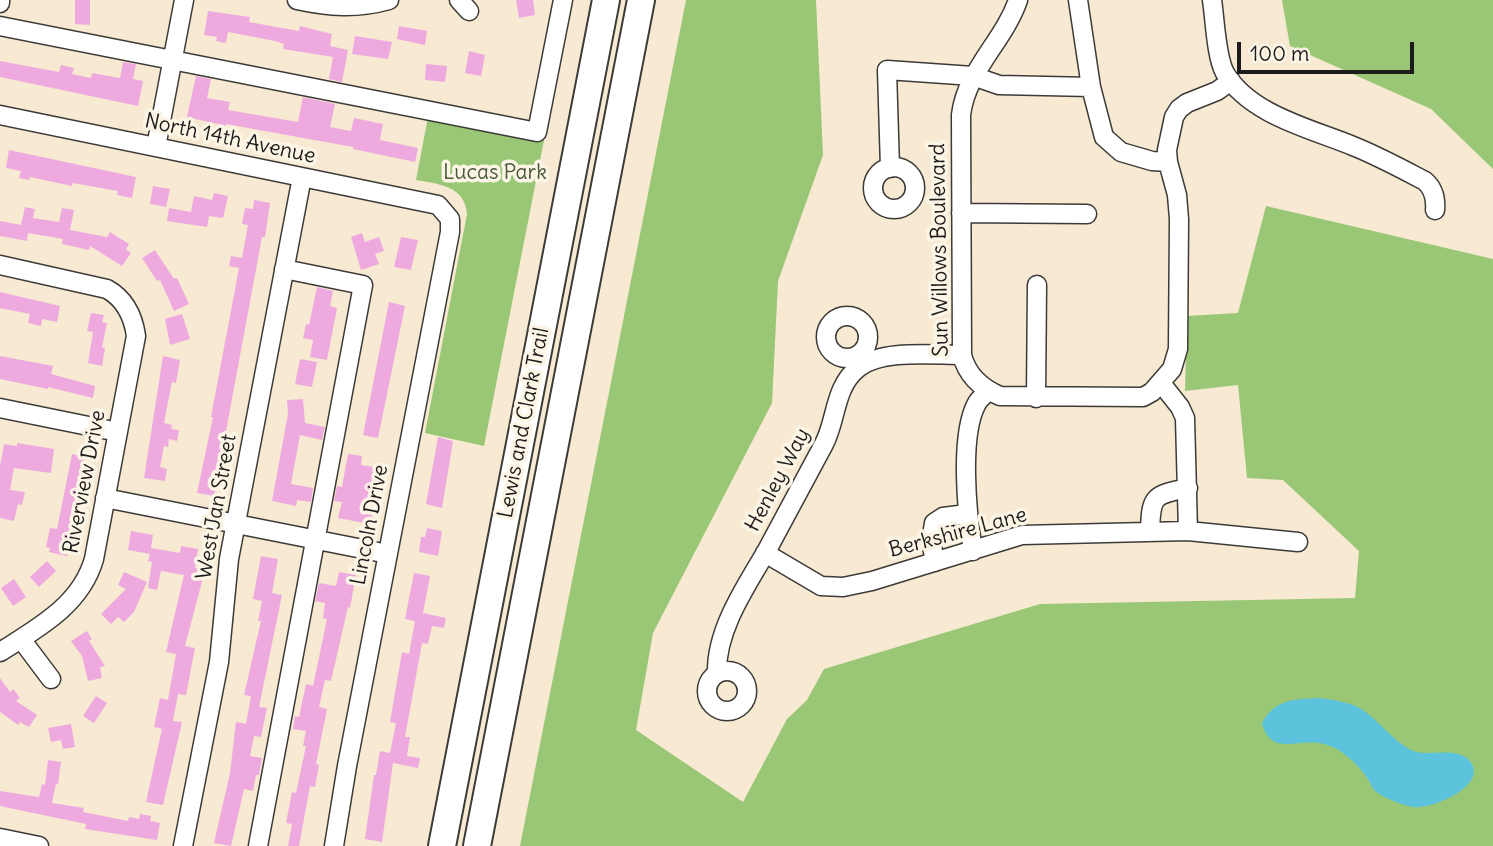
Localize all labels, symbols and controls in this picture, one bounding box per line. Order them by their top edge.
scale bar [1241,28,1418,72]
text: 100 m [1250,40,1309,67]
street label: North 14th Avenue [142,109,318,169]
street label: Sun Willows Boulevard [926,143,954,357]
park label: Lucas Park [443,160,547,186]
street label: Lewis and Clark Trail [493,326,555,520]
street label: Riverview Drive [59,408,111,556]
street label: Henley Way [740,424,816,536]
street label: West Jan Street [192,432,242,582]
street label: Lincoln Drive [346,463,394,587]
street label: Berkshire Lane [886,502,1030,564]

